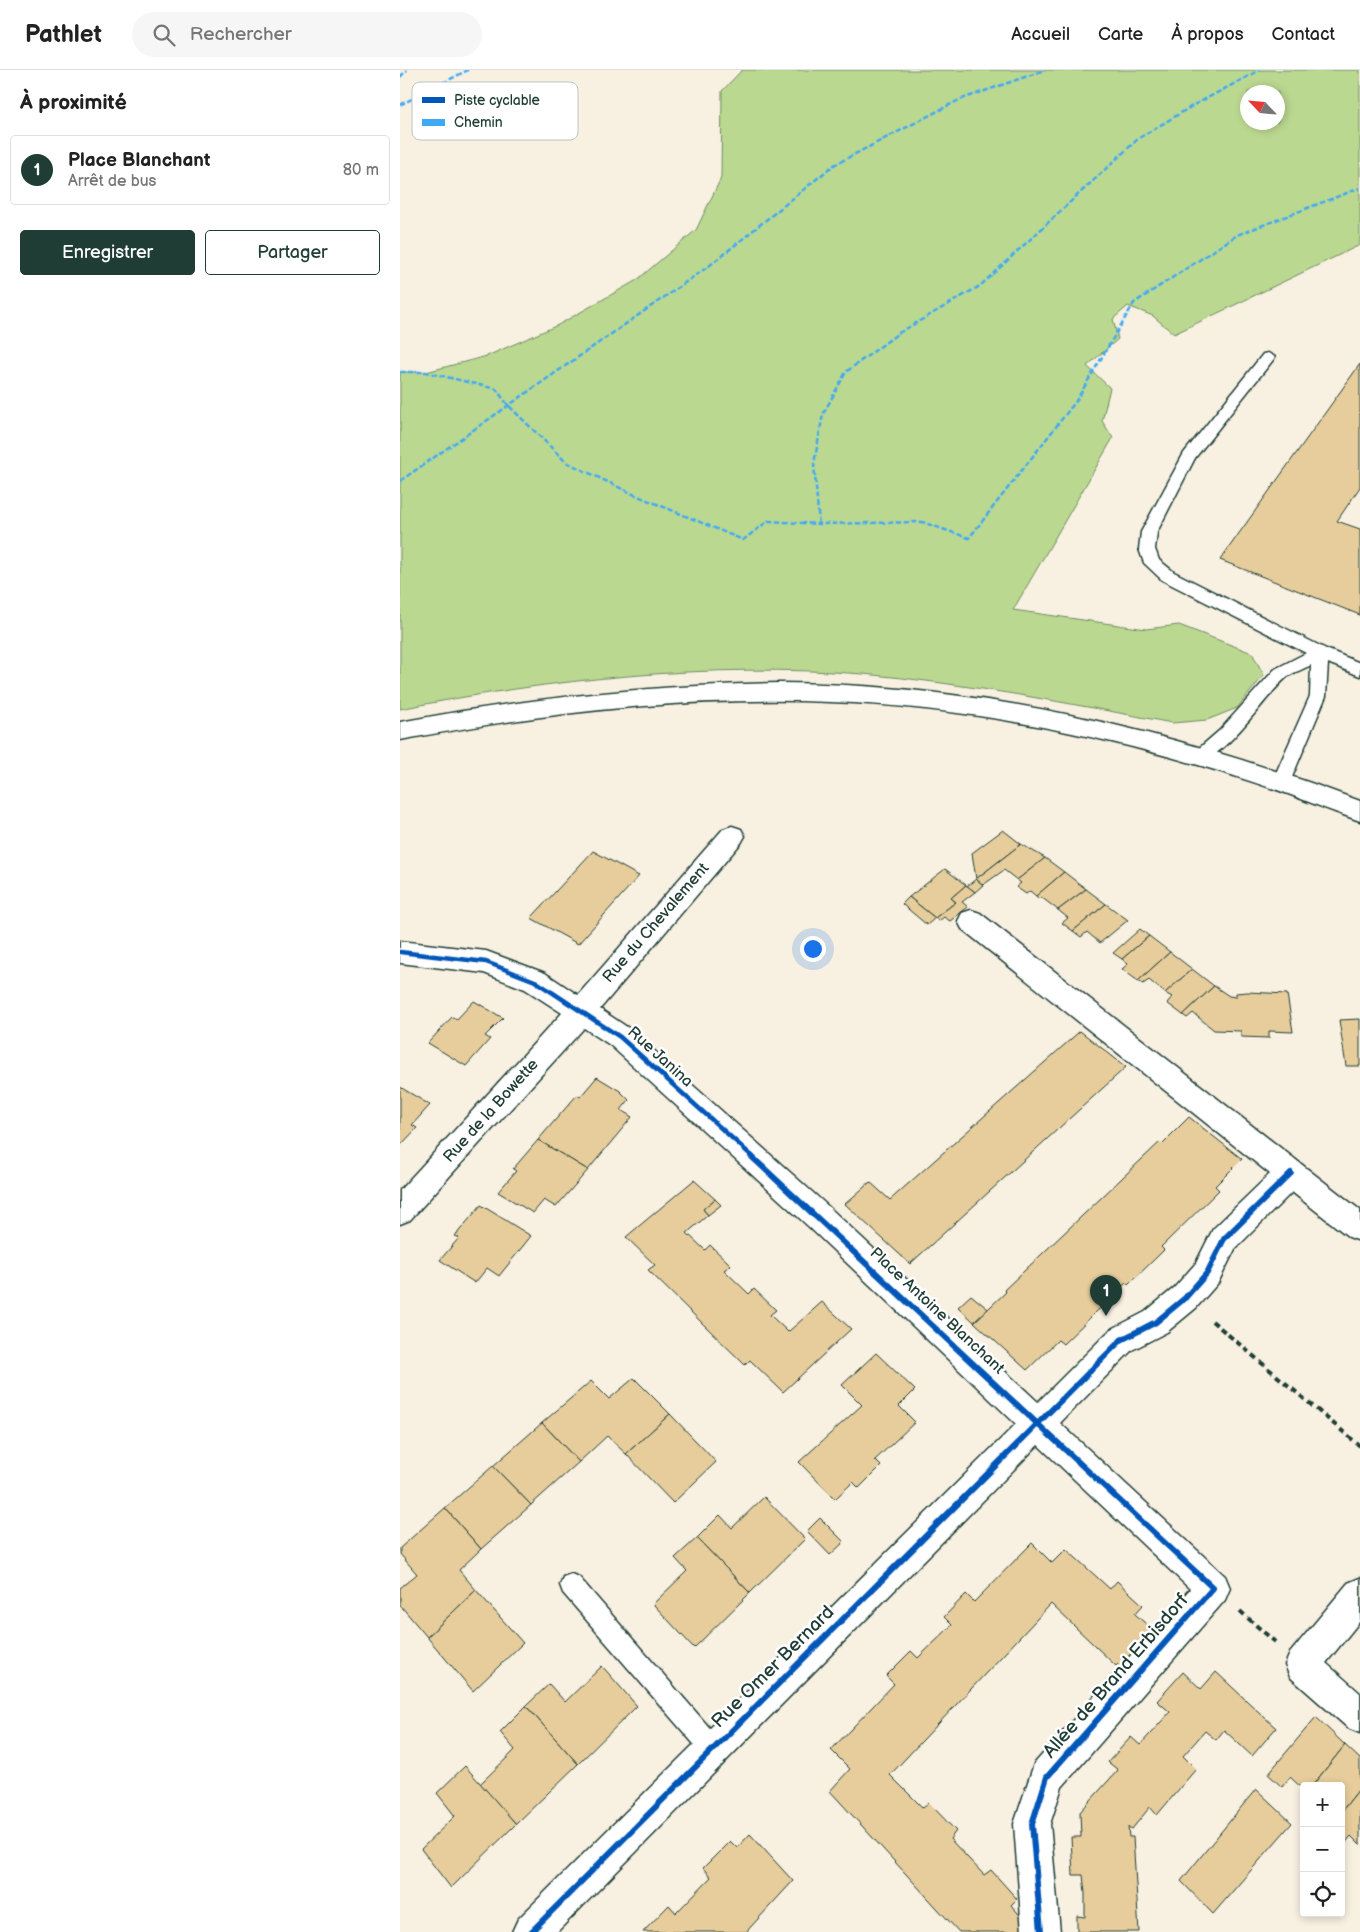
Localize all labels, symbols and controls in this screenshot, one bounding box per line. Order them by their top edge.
search box [132,12,482,57]
text: Pathlet [25,20,102,49]
icon: search [150,21,178,49]
text: Rechercher [190,23,292,46]
text: Accueil [1011,24,1070,45]
text: Carte [1098,24,1143,45]
text: À propos [1171,24,1244,45]
text: Contact [1272,24,1335,45]
legend [412,82,578,140]
north arrow [1240,85,1285,130]
text: À proximité [20,90,127,115]
text: Piste cyclable [454,92,540,109]
text: Chemin [454,114,503,131]
text: Place Blanchant [68,149,210,172]
text: 1 [34,161,40,180]
text: 80 m [343,161,379,180]
text: Arrêt de bus [68,172,157,191]
button: Enregistrer [20,230,195,275]
button: Partager [205,230,380,275]
street label: Rue du Chevalement [599,859,713,987]
your location [800,936,826,962]
street label: Rue Janina [623,1023,697,1091]
street label: Rue de la Bowette [440,1055,543,1167]
street label: Place Antoine Blanchant [866,1244,1008,1378]
pin: 1 [1090,1275,1122,1316]
street label: Allée de Brand Erbisdorf [1038,1589,1194,1763]
street label: Rue Omer Bernard [707,1601,839,1733]
map controls [1300,1782,1345,1917]
button: + [1300,1782,1345,1827]
button: − [1300,1827,1345,1872]
button: locate [1300,1872,1345,1917]

